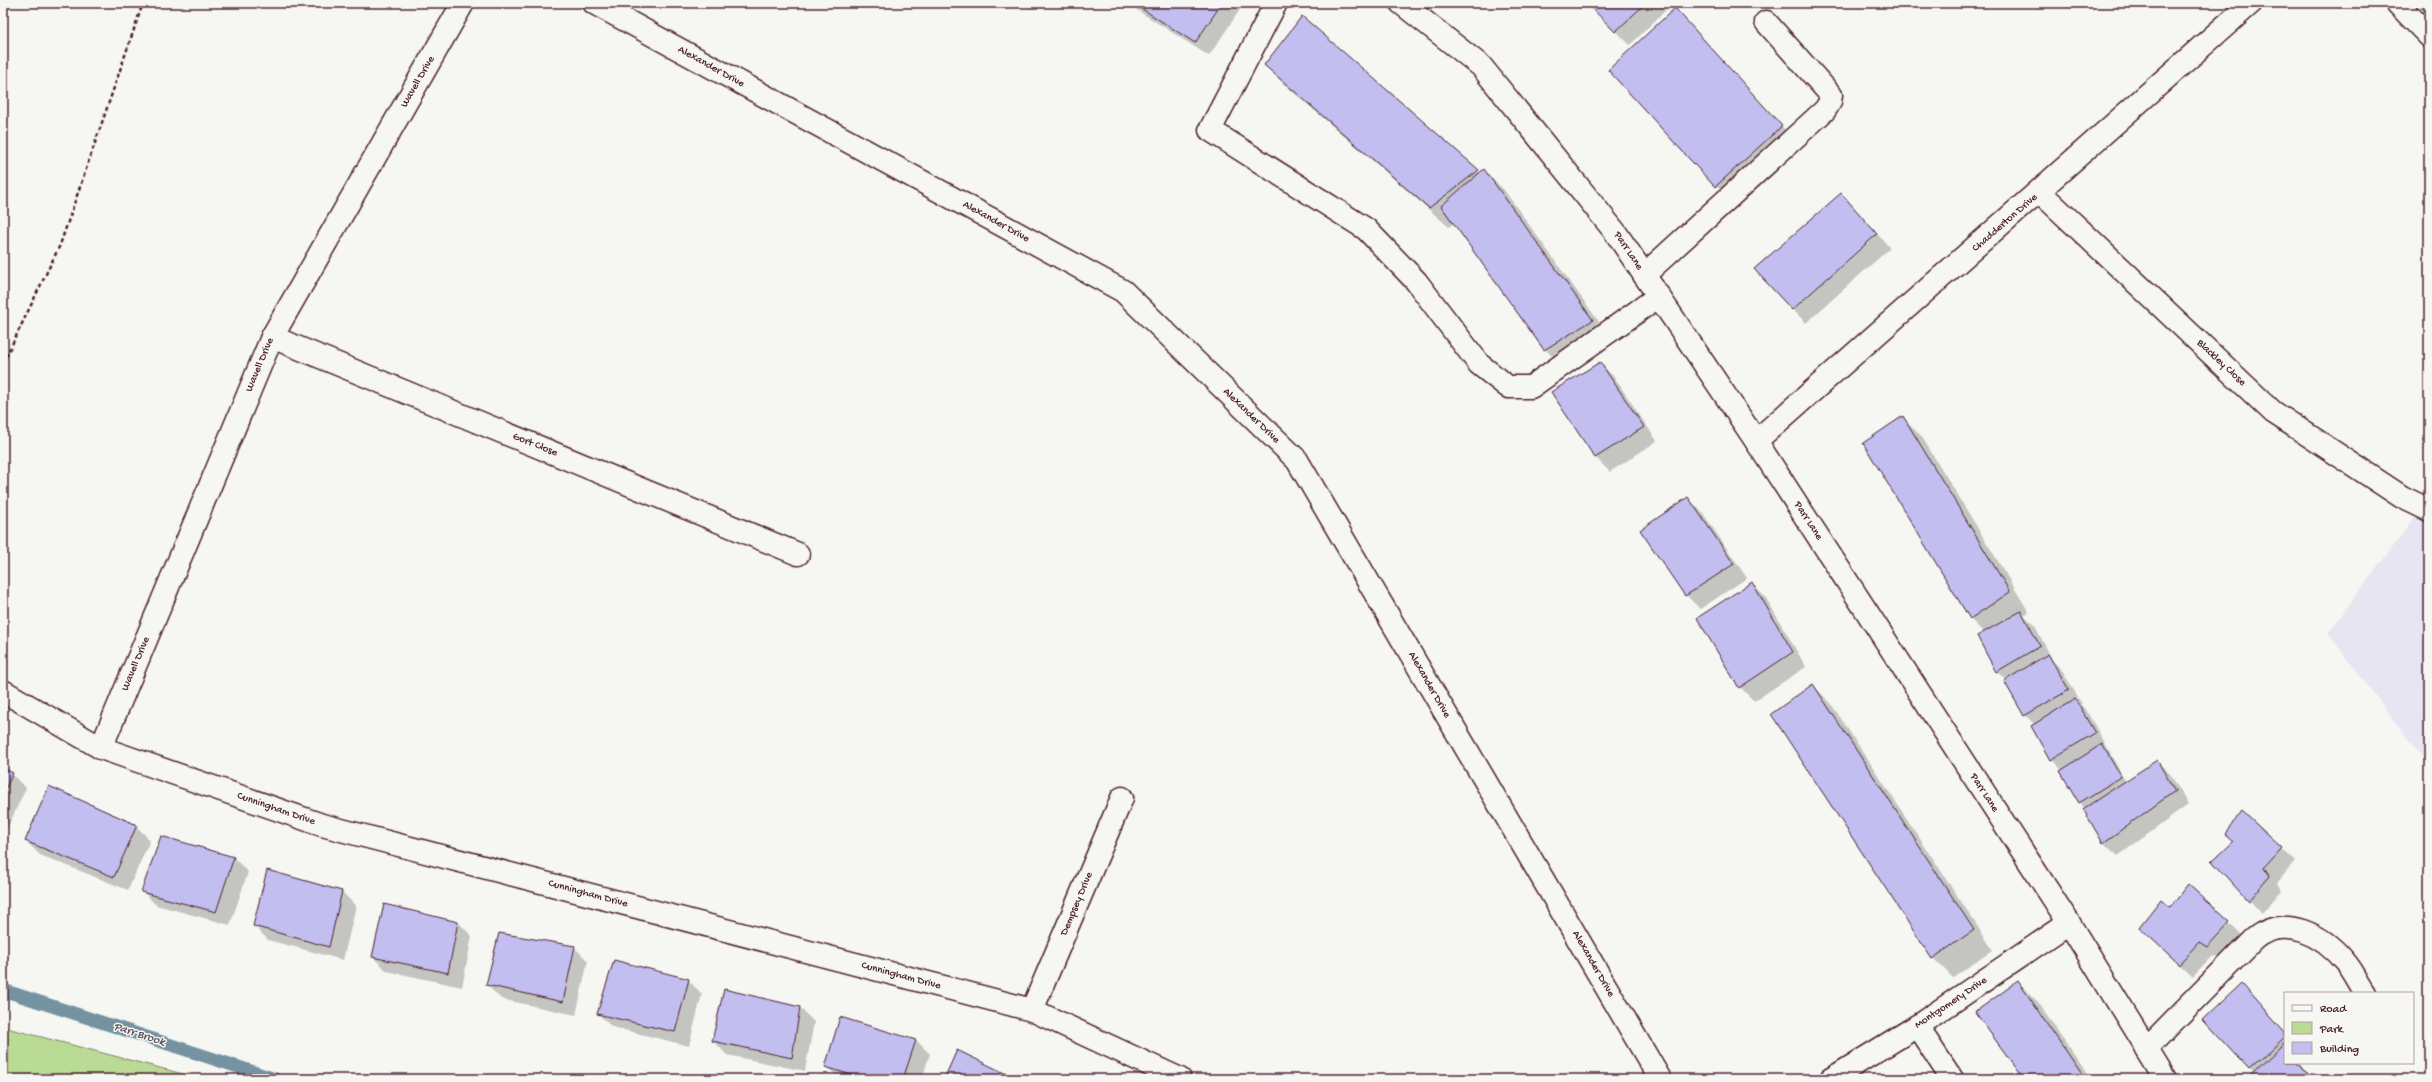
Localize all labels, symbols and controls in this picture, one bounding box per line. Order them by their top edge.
street label: Alexander Drive [676,44,747,90]
street label: Wavell Drive [398,54,438,110]
street label: Chadderton Drive [1970,191,2040,255]
street label: Alexander Drive [961,199,1032,245]
street label: Parr Lane [1610,229,1645,273]
street label: Wavell Drive [243,336,277,394]
street label: Blackley Close [2193,337,2248,389]
street label: Alexander Drive [1220,386,1282,446]
street label: Gort Close [511,431,560,460]
street label: Parr Lane [1791,499,1825,543]
street label: Wavell Drive [119,635,153,693]
street label: Alexander Drive [1405,650,1453,720]
street label: Parr Lane [1967,771,2001,815]
street label: Cunningham Drive [235,790,317,828]
street label: Dempsey Drive [1058,870,1096,938]
street label: Cunningham Drive [547,878,629,910]
street label: Alexander Drive [1569,929,1617,999]
street label: Cunningham Drive [860,960,942,992]
street label: Montgomery Drive [1913,974,1990,1032]
legend [2284,992,2414,1064]
text: Road [2320,1003,2347,1017]
water label: Parr Brook [112,1020,168,1050]
text: Park [2319,1023,2345,1037]
text: Building [2319,1043,2359,1057]

